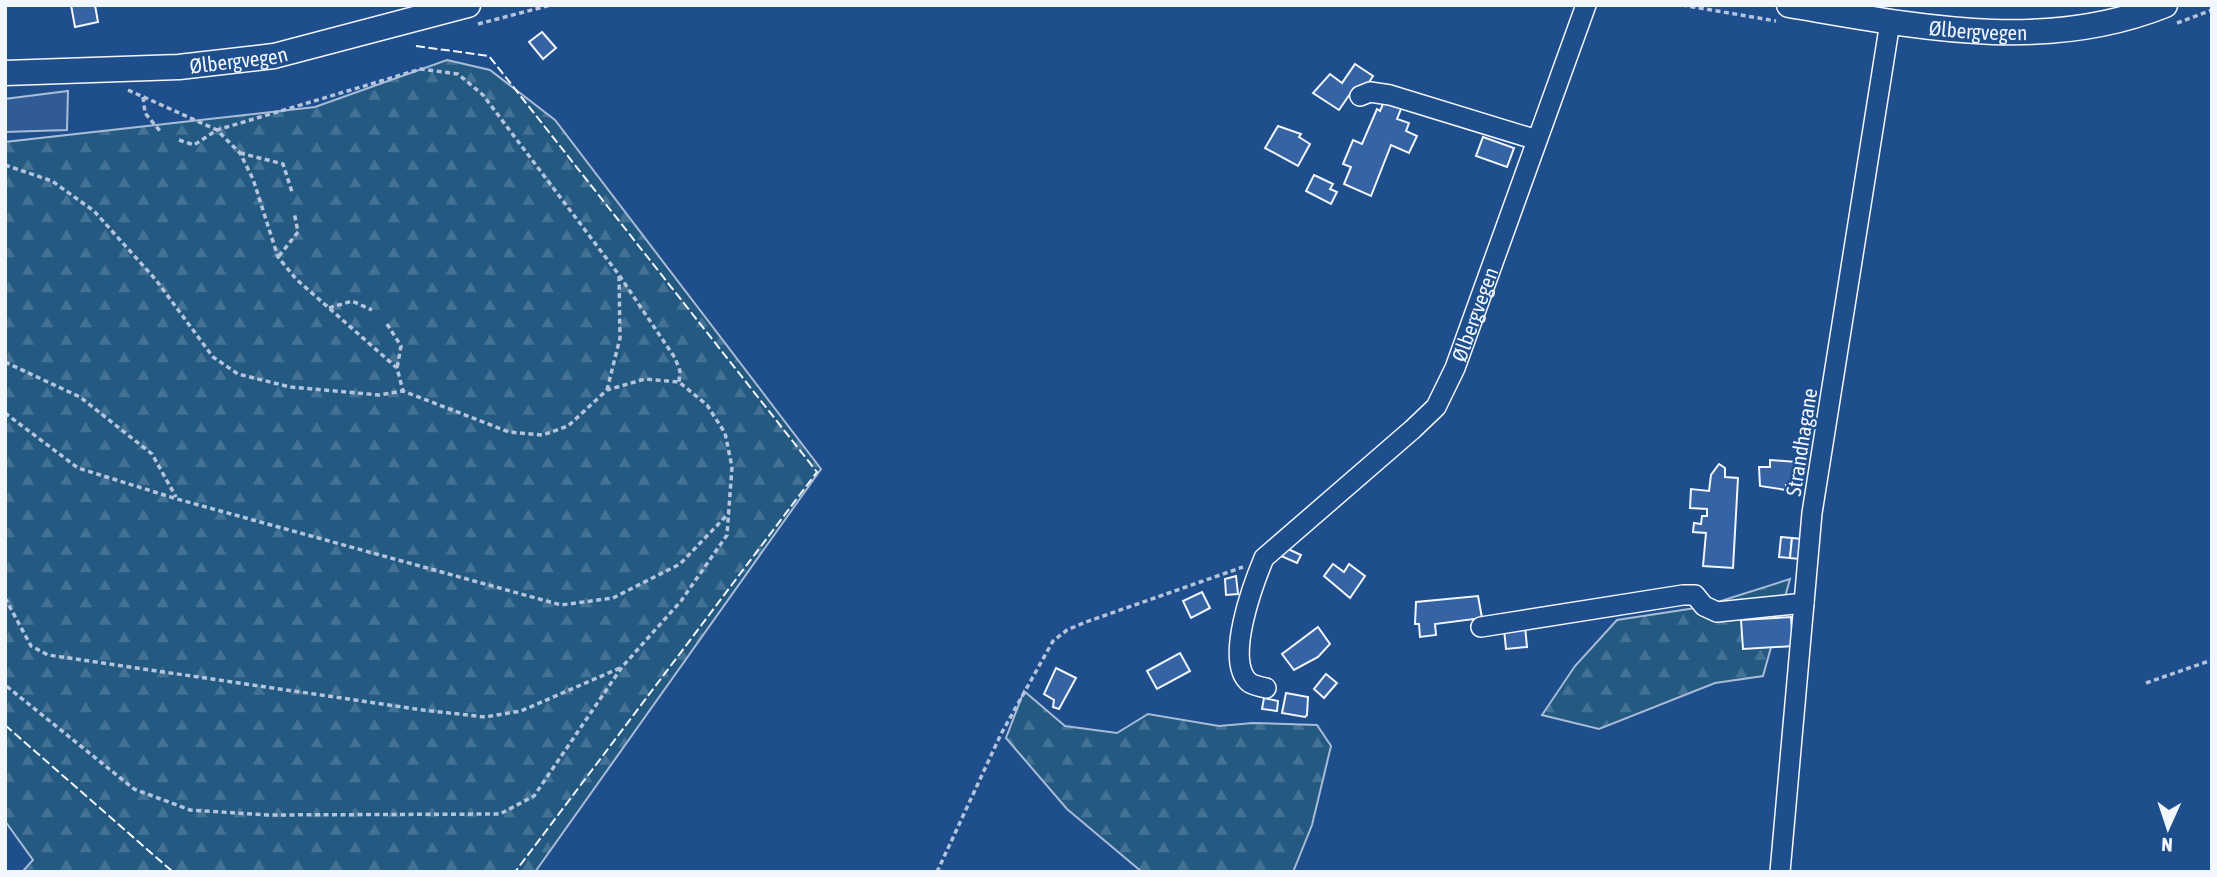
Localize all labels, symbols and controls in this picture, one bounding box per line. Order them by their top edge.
street label: Ølbergvegen [1928,15,2027,44]
street label: Ølbergvegen [188,41,290,78]
street label: Ølbergvegen [1446,264,1502,364]
street label: Strandhagane [1781,386,1821,498]
north arrow [2133,793,2203,863]
text: N [2161,834,2173,856]

